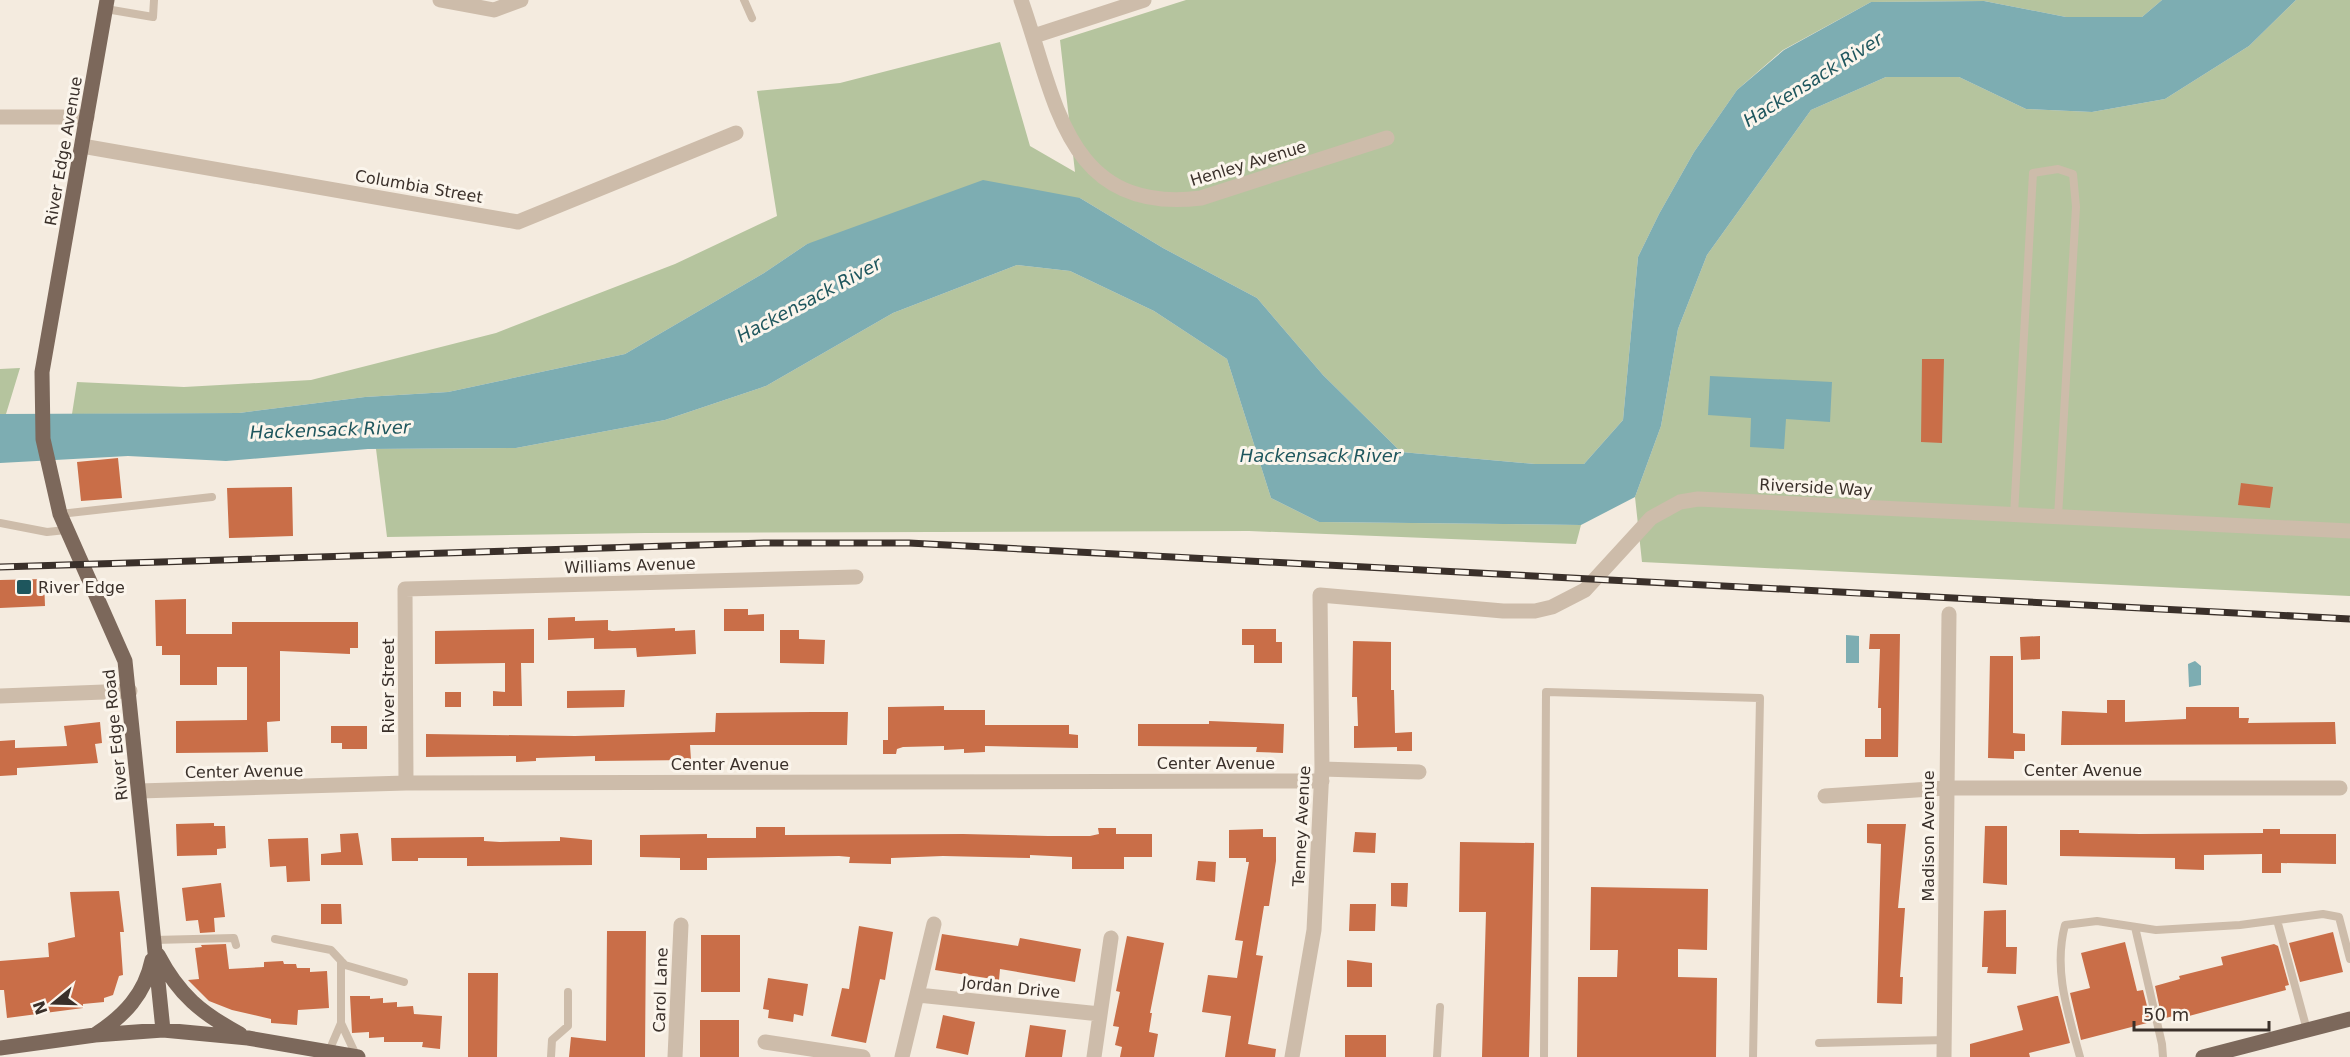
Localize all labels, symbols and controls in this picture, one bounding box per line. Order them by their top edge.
water label: Hackensack River [1739,27,1888,131]
street label: River Edge Avenue [41,75,86,227]
street label: Henley Avenue [1188,137,1308,190]
street label: Columbia Street [354,166,484,207]
water label: Hackensack River [733,252,886,346]
water label: Hackensack River [249,416,412,443]
water label: Hackensack River [1240,445,1402,466]
street label: Riverside Way [1759,475,1873,500]
street label: Williams Avenue [564,554,696,577]
marker: River Edge [15,578,33,596]
place label: River Edge [38,578,125,597]
street label: River Street [379,638,398,734]
street label: River Edge Road [99,668,132,802]
street label: Center Avenue [1157,754,1275,773]
street label: Center Avenue [671,755,789,774]
street label: Center Avenue [185,761,303,782]
street label: Center Avenue [2024,761,2142,780]
street label: Tenney Avenue [1289,765,1314,888]
street label: Madison Avenue [1919,770,1938,902]
street label: Carol Lane [650,947,671,1033]
north arrow [24,973,84,1033]
street label: Jordan Drive [960,973,1061,1002]
scale bar [2134,994,2269,1032]
text: N [29,998,51,1017]
text: 50 m [2143,1004,2189,1025]

